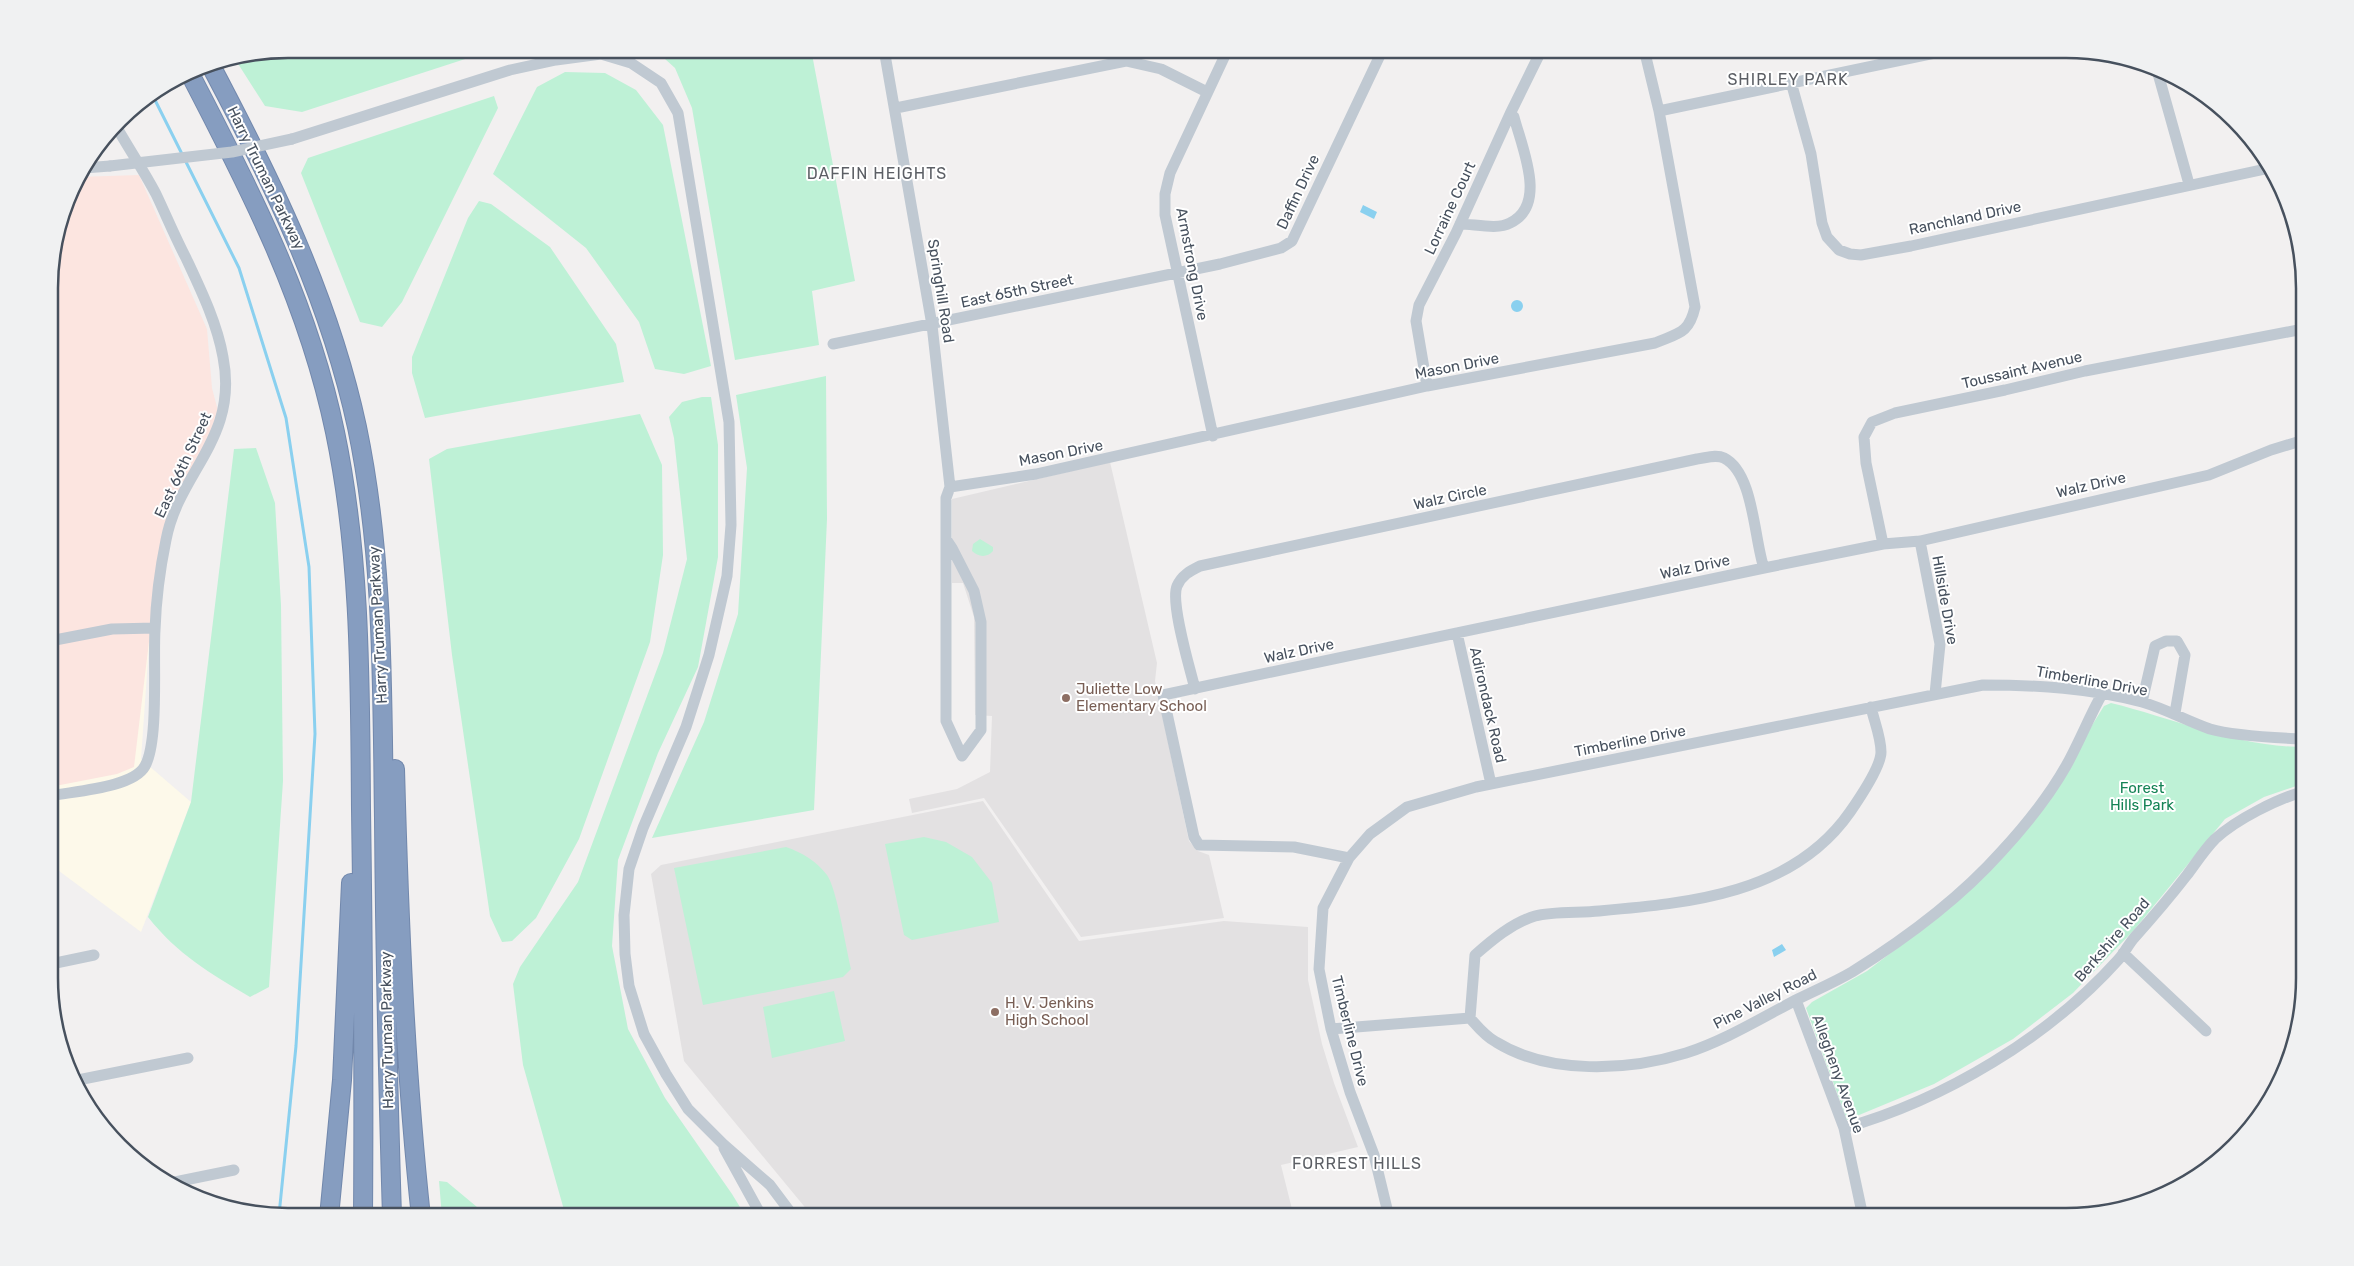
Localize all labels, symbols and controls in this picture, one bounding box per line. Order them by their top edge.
district label: SHIRLEY PARK [1727,70,1849,89]
street label: Harry Truman Parkway [223,103,309,253]
street label: Daffin Drive [1273,152,1323,232]
street label: Lorraine Court [1421,159,1479,257]
district label: DAFFIN HEIGHTS [807,164,947,183]
street label: Ranchland Drive [1907,197,2023,239]
street label: Armstrong Drive [1172,206,1212,322]
street label: Springhill Road [924,238,958,344]
street label: East 65th Street [959,270,1075,312]
street label: Toussaint Avenue [1960,347,2084,393]
street label: Mason Drive [1413,349,1501,383]
street label: East 66th Street [151,409,215,521]
street label: Mason Drive [1017,436,1105,470]
street label: Walz Drive [2054,468,2128,502]
street label: Walz Circle [1412,480,1488,514]
street label: Harry Truman Parkway [365,546,391,704]
street label: Walz Drive [1658,551,1732,583]
street label: Hillside Drive [1928,554,1962,646]
street label: Walz Drive [1262,635,1336,667]
street label: Adirondack Road [1466,645,1510,765]
street label: Timberline Drive [2035,662,2149,700]
place label: Juliette Low Elementary School [1076,680,1207,715]
marker: Juliette Low Elementary School [1060,692,1072,704]
street label: Timberline Drive [1573,721,1687,761]
park label: Forest Hills Park [2110,779,2174,814]
street label: Berkshire Road [2071,894,2153,986]
street label: Harry Truman Parkway [377,951,397,1109]
street label: Pine Valley Road [1710,965,1820,1033]
street label: Timberline Drive [1328,974,1372,1088]
place label: H. V. Jenkins High School [1005,994,1094,1029]
marker: H. V. Jenkins High School [989,1006,1001,1018]
street label: Allegheny Avenue [1808,1012,1868,1136]
district label: FORREST HILLS [1292,1154,1422,1173]

